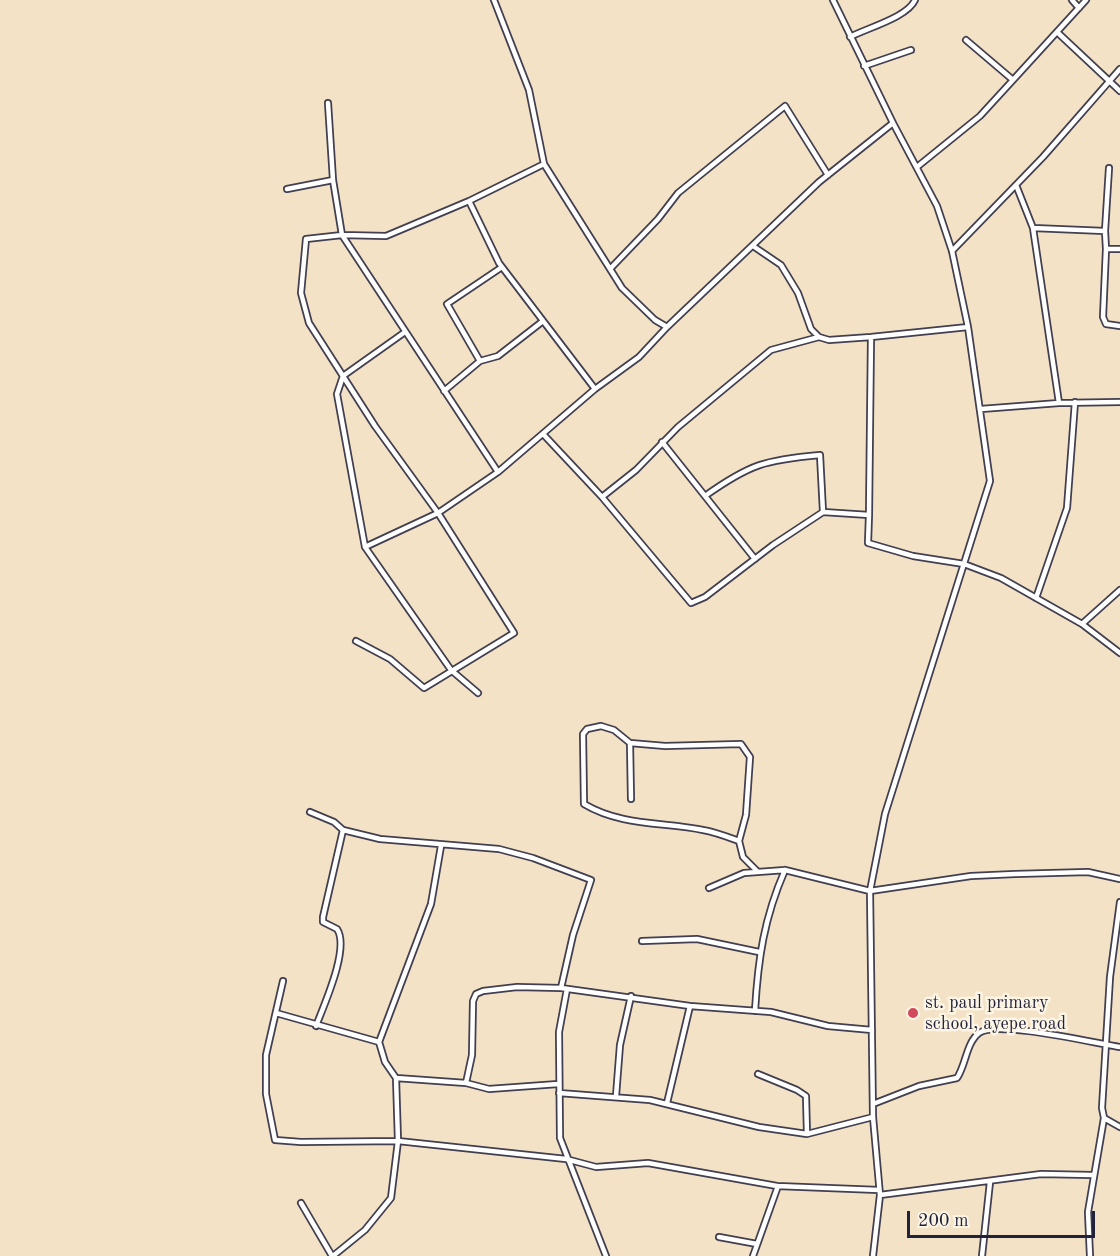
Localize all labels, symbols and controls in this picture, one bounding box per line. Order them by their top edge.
place label: st. paul primary school, ayepe road [925,992,1066,1034]
marker: st. paul primary school, ayepe road [906,1006,920,1020]
scale bar [910,1199,1098,1237]
text: 200 m [918,1212,969,1230]

